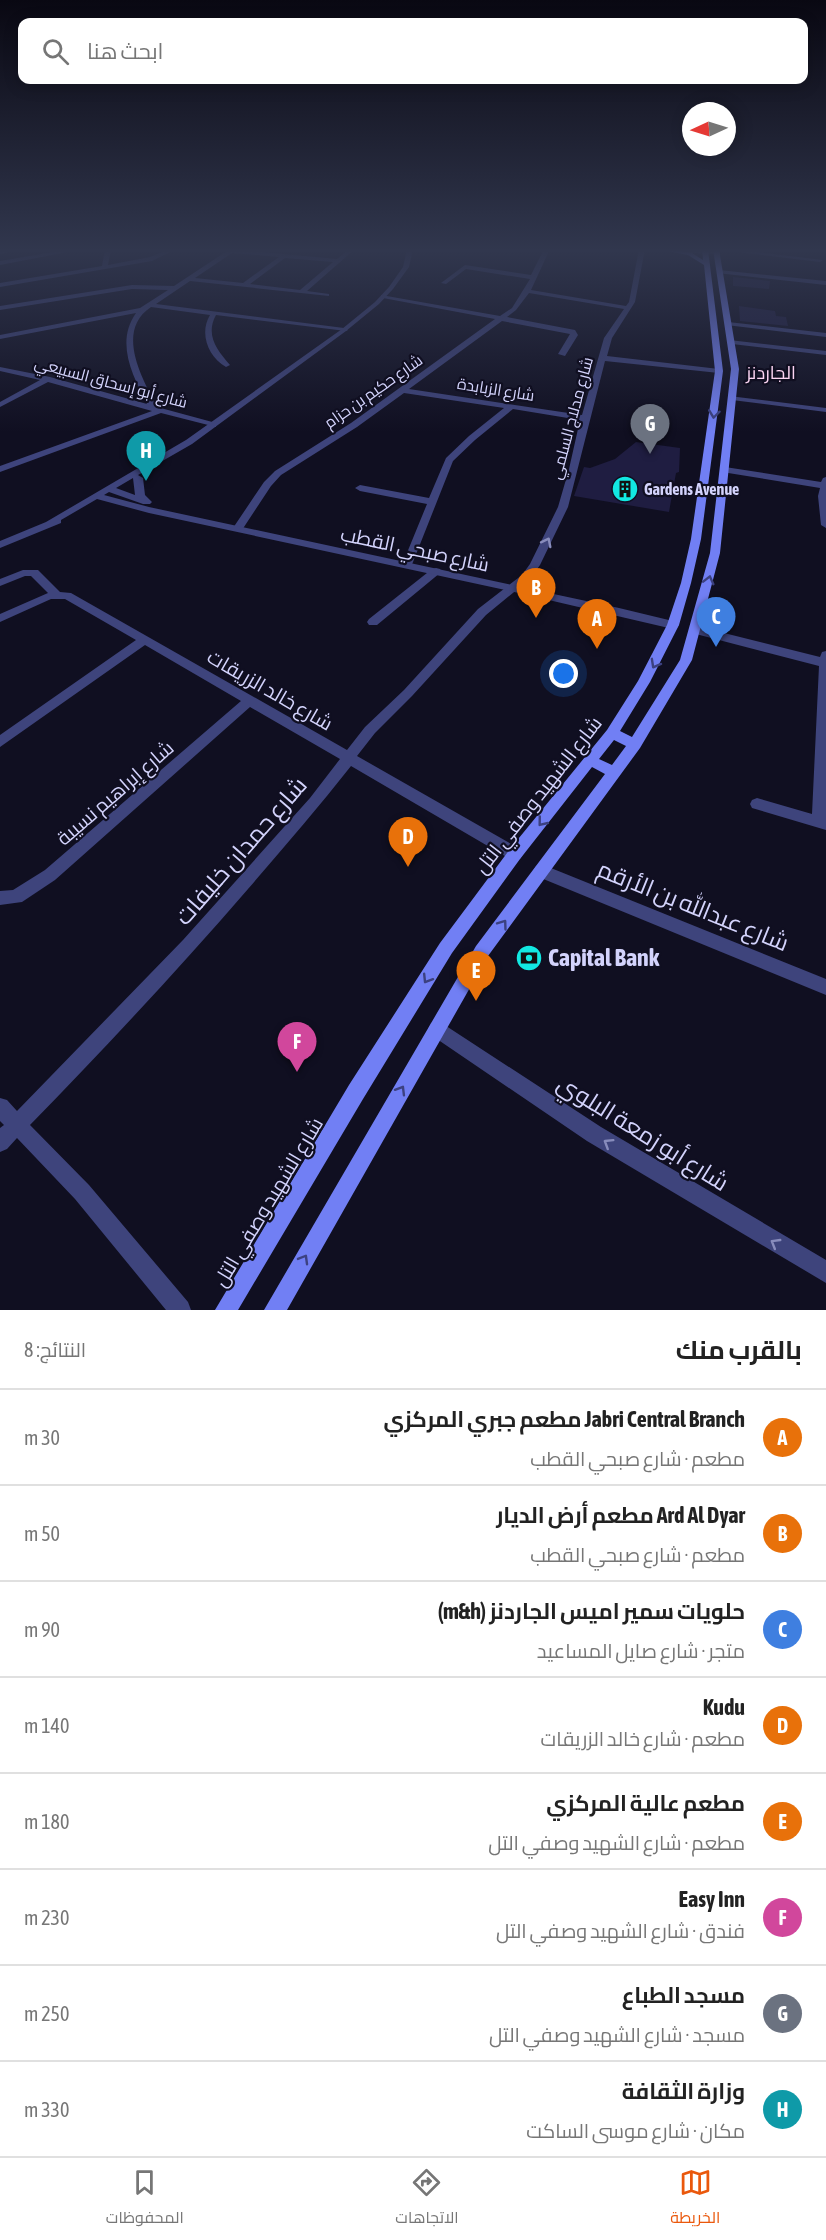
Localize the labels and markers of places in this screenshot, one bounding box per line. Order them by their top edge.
pin: G [630,404,670,454]
pin: H [126,432,166,481]
building icon: Gardens Avenue [610,474,640,504]
place label: Gardens Avenue [644,480,739,498]
pin: B [516,568,556,618]
pin: C [696,598,736,647]
pin: A [578,600,616,649]
pin: D [388,818,428,867]
bank icon: Capital Bank [514,943,544,973]
place label: Capital Bank [548,944,660,971]
pin: E [456,952,496,1001]
pin: F [278,1022,316,1072]

